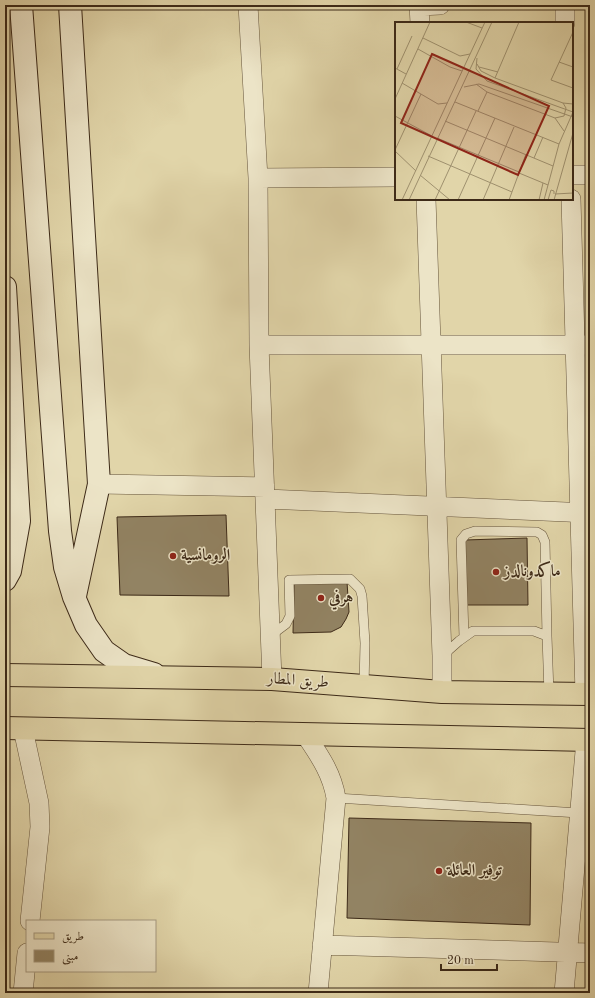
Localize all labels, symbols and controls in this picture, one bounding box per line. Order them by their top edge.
inset map [395,22,573,200]
place label: الرومانسية [181,547,230,564]
marker: الرومانسية [168,551,178,561]
place label: ماكدونالدز [502,561,561,580]
marker: ماكدونالدز [491,567,501,577]
place label: هرفي [328,589,353,610]
marker: هرفي [316,593,326,603]
street label: طريق المطار [265,671,329,692]
place label: توفير العائلة [446,862,503,880]
marker: توفير العائلة [434,866,444,876]
legend [26,920,156,972]
text: طريق [62,931,84,944]
scale bar [441,946,497,972]
text: مبنى [62,951,78,965]
text: 20 m [447,955,474,967]

